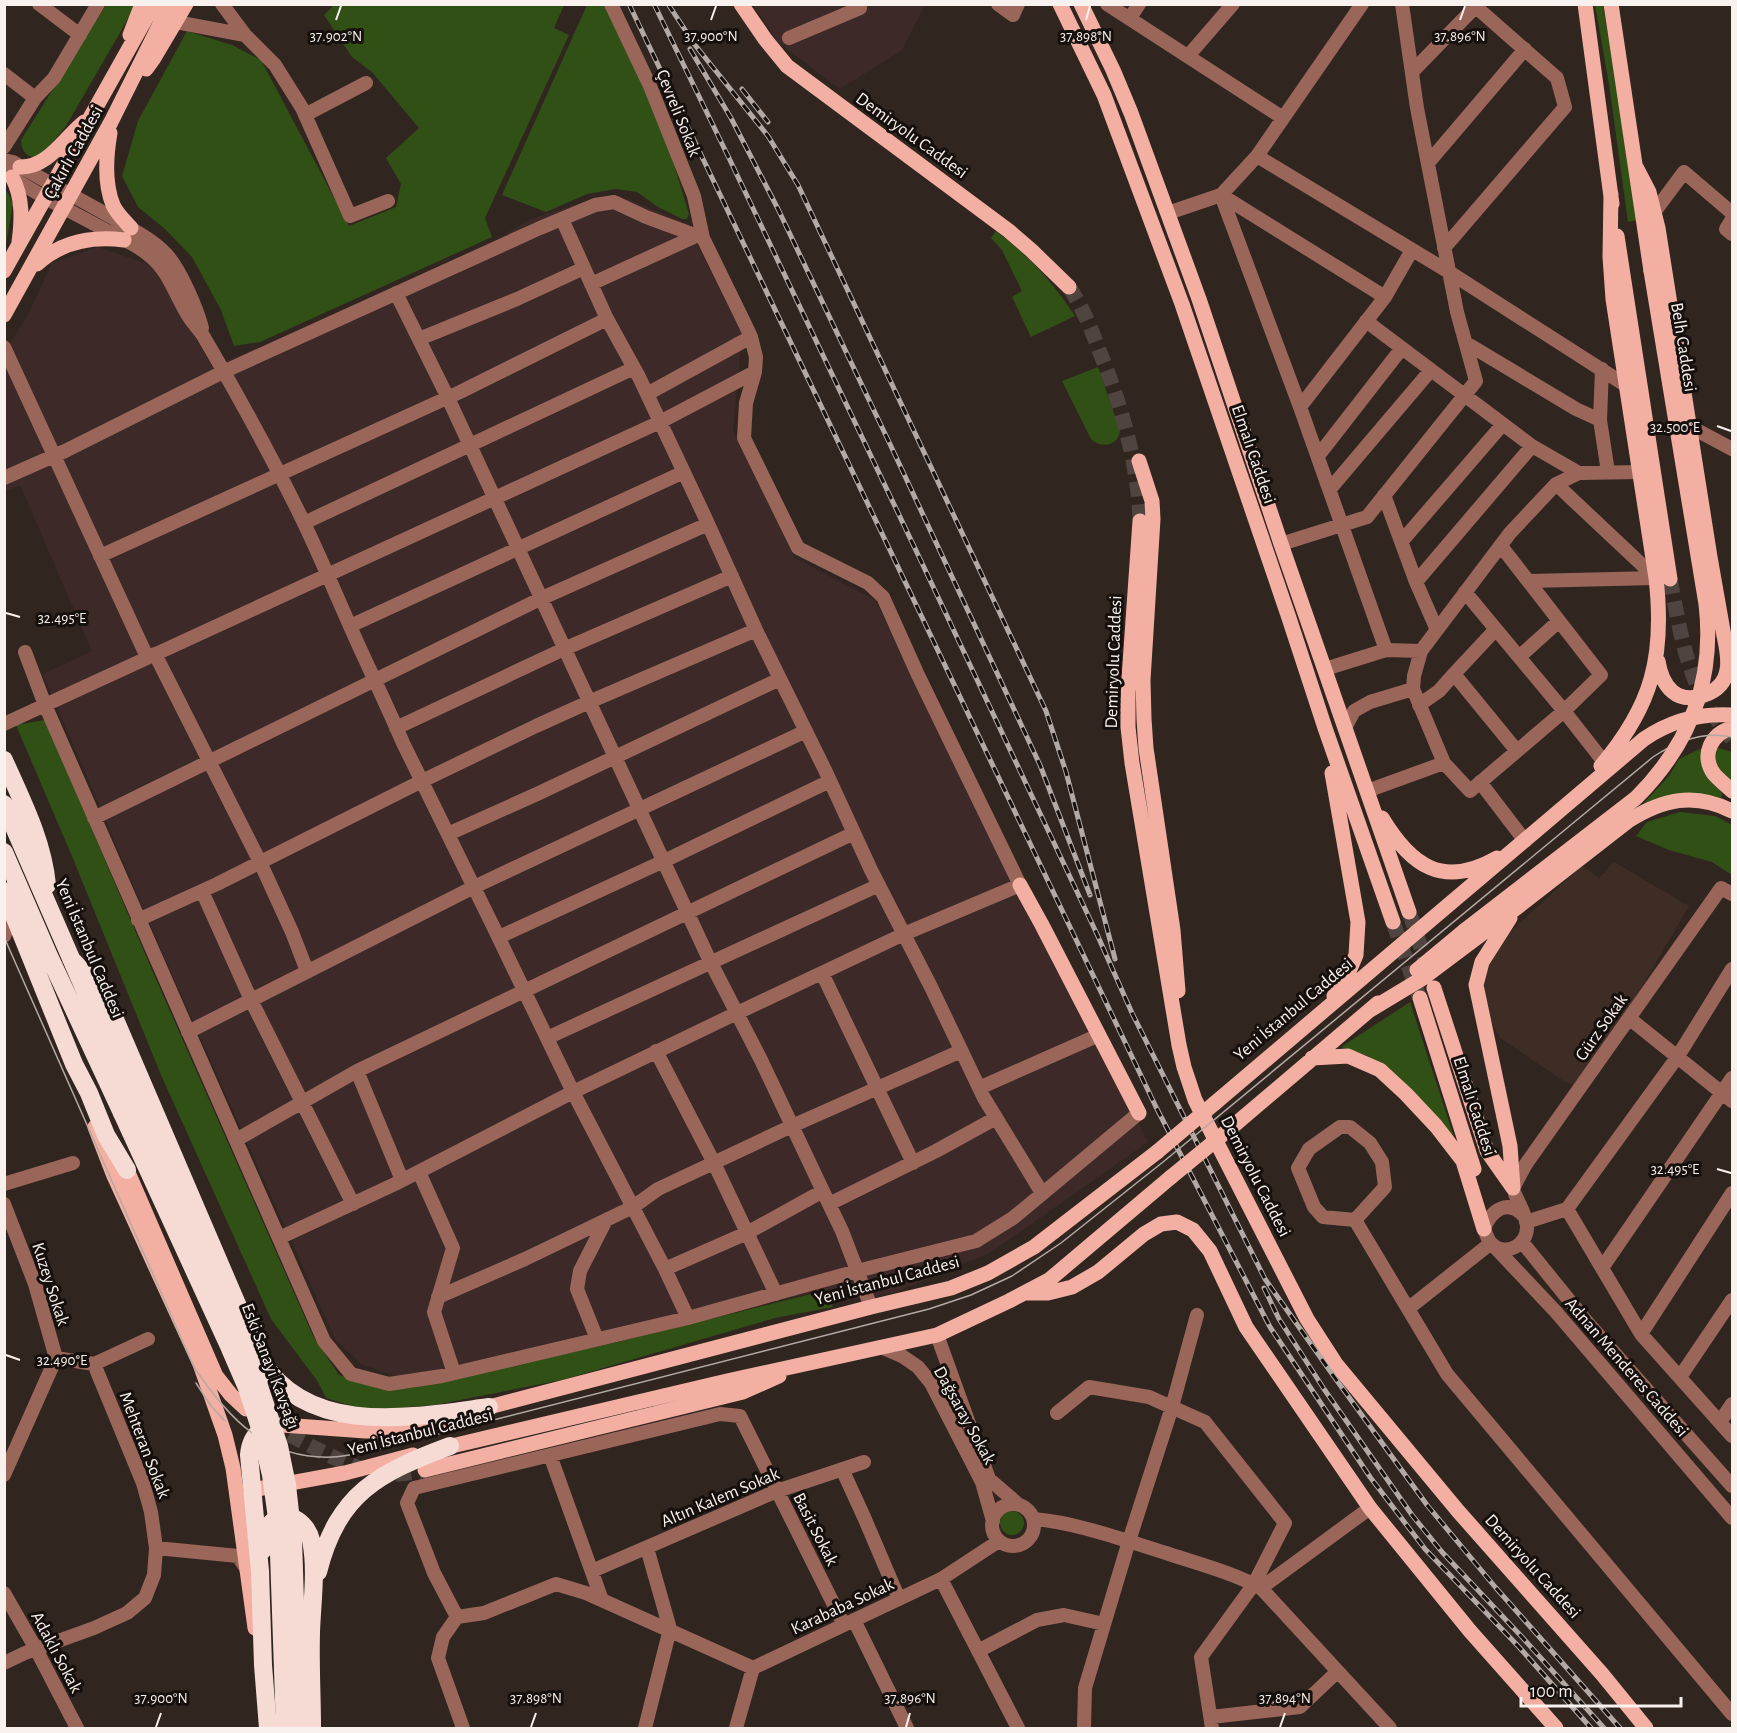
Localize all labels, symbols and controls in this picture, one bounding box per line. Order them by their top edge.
text: 37.902°N [310,29,362,44]
text: 37.900°N [684,29,738,44]
text: 37.898°N [1060,29,1112,44]
text: 37.896°N [1434,29,1486,44]
street label: Çevreli Sokak [652,67,704,160]
street label: Demiryolu Caddesi [852,89,971,182]
street label: Çakırlı Caddesi [41,103,107,202]
street label: Belh Caddesi [1667,301,1699,393]
street label: Elmalı Caddesi [1228,403,1278,506]
text: 32.500°E [1650,420,1700,435]
street label: Demiryolu Caddesi [1103,595,1125,729]
text: 32.495°E [38,611,86,626]
street label: Yeni İstanbul Caddesi [52,876,128,1020]
street label: Yeni İstanbul Caddesi [1229,953,1357,1065]
street label: Gürz Sokak [1572,990,1632,1064]
street label: Elmalı Caddesi [1450,1054,1499,1158]
street label: Demiryolu Caddesi [1217,1113,1293,1240]
text: 32.495°E [1651,1162,1699,1177]
street label: Kuzey Sokak [28,1241,72,1329]
street label: Yeni İstanbul Caddesi [812,1251,962,1309]
street label: Adnan Menderes Caddesi [1561,1295,1691,1441]
street label: Eski Sanayi Kavşağı [238,1301,302,1432]
text: 32.490°E [37,1353,87,1368]
street label: Dağsaray Sokak [930,1363,999,1468]
street label: Mehteran Sokak [115,1390,173,1502]
street label: Yeni İstanbul Caddesi [345,1404,495,1460]
street label: Altın Kalem Sokak [659,1465,783,1531]
street label: Basit Sokak [789,1490,841,1569]
street label: Demiryolu Caddesi [1481,1511,1584,1622]
street label: Karababa Sokak [788,1575,897,1639]
street label: Adaklı Sokak [27,1609,85,1697]
scale bar [1521,1670,1682,1708]
text: 100 m [1530,1683,1573,1701]
text: 37.900°N [134,1691,188,1706]
text: 37.898°N [510,1691,562,1706]
text: 37.896°N [884,1691,936,1706]
text: 37.894°N [1259,1691,1311,1706]

